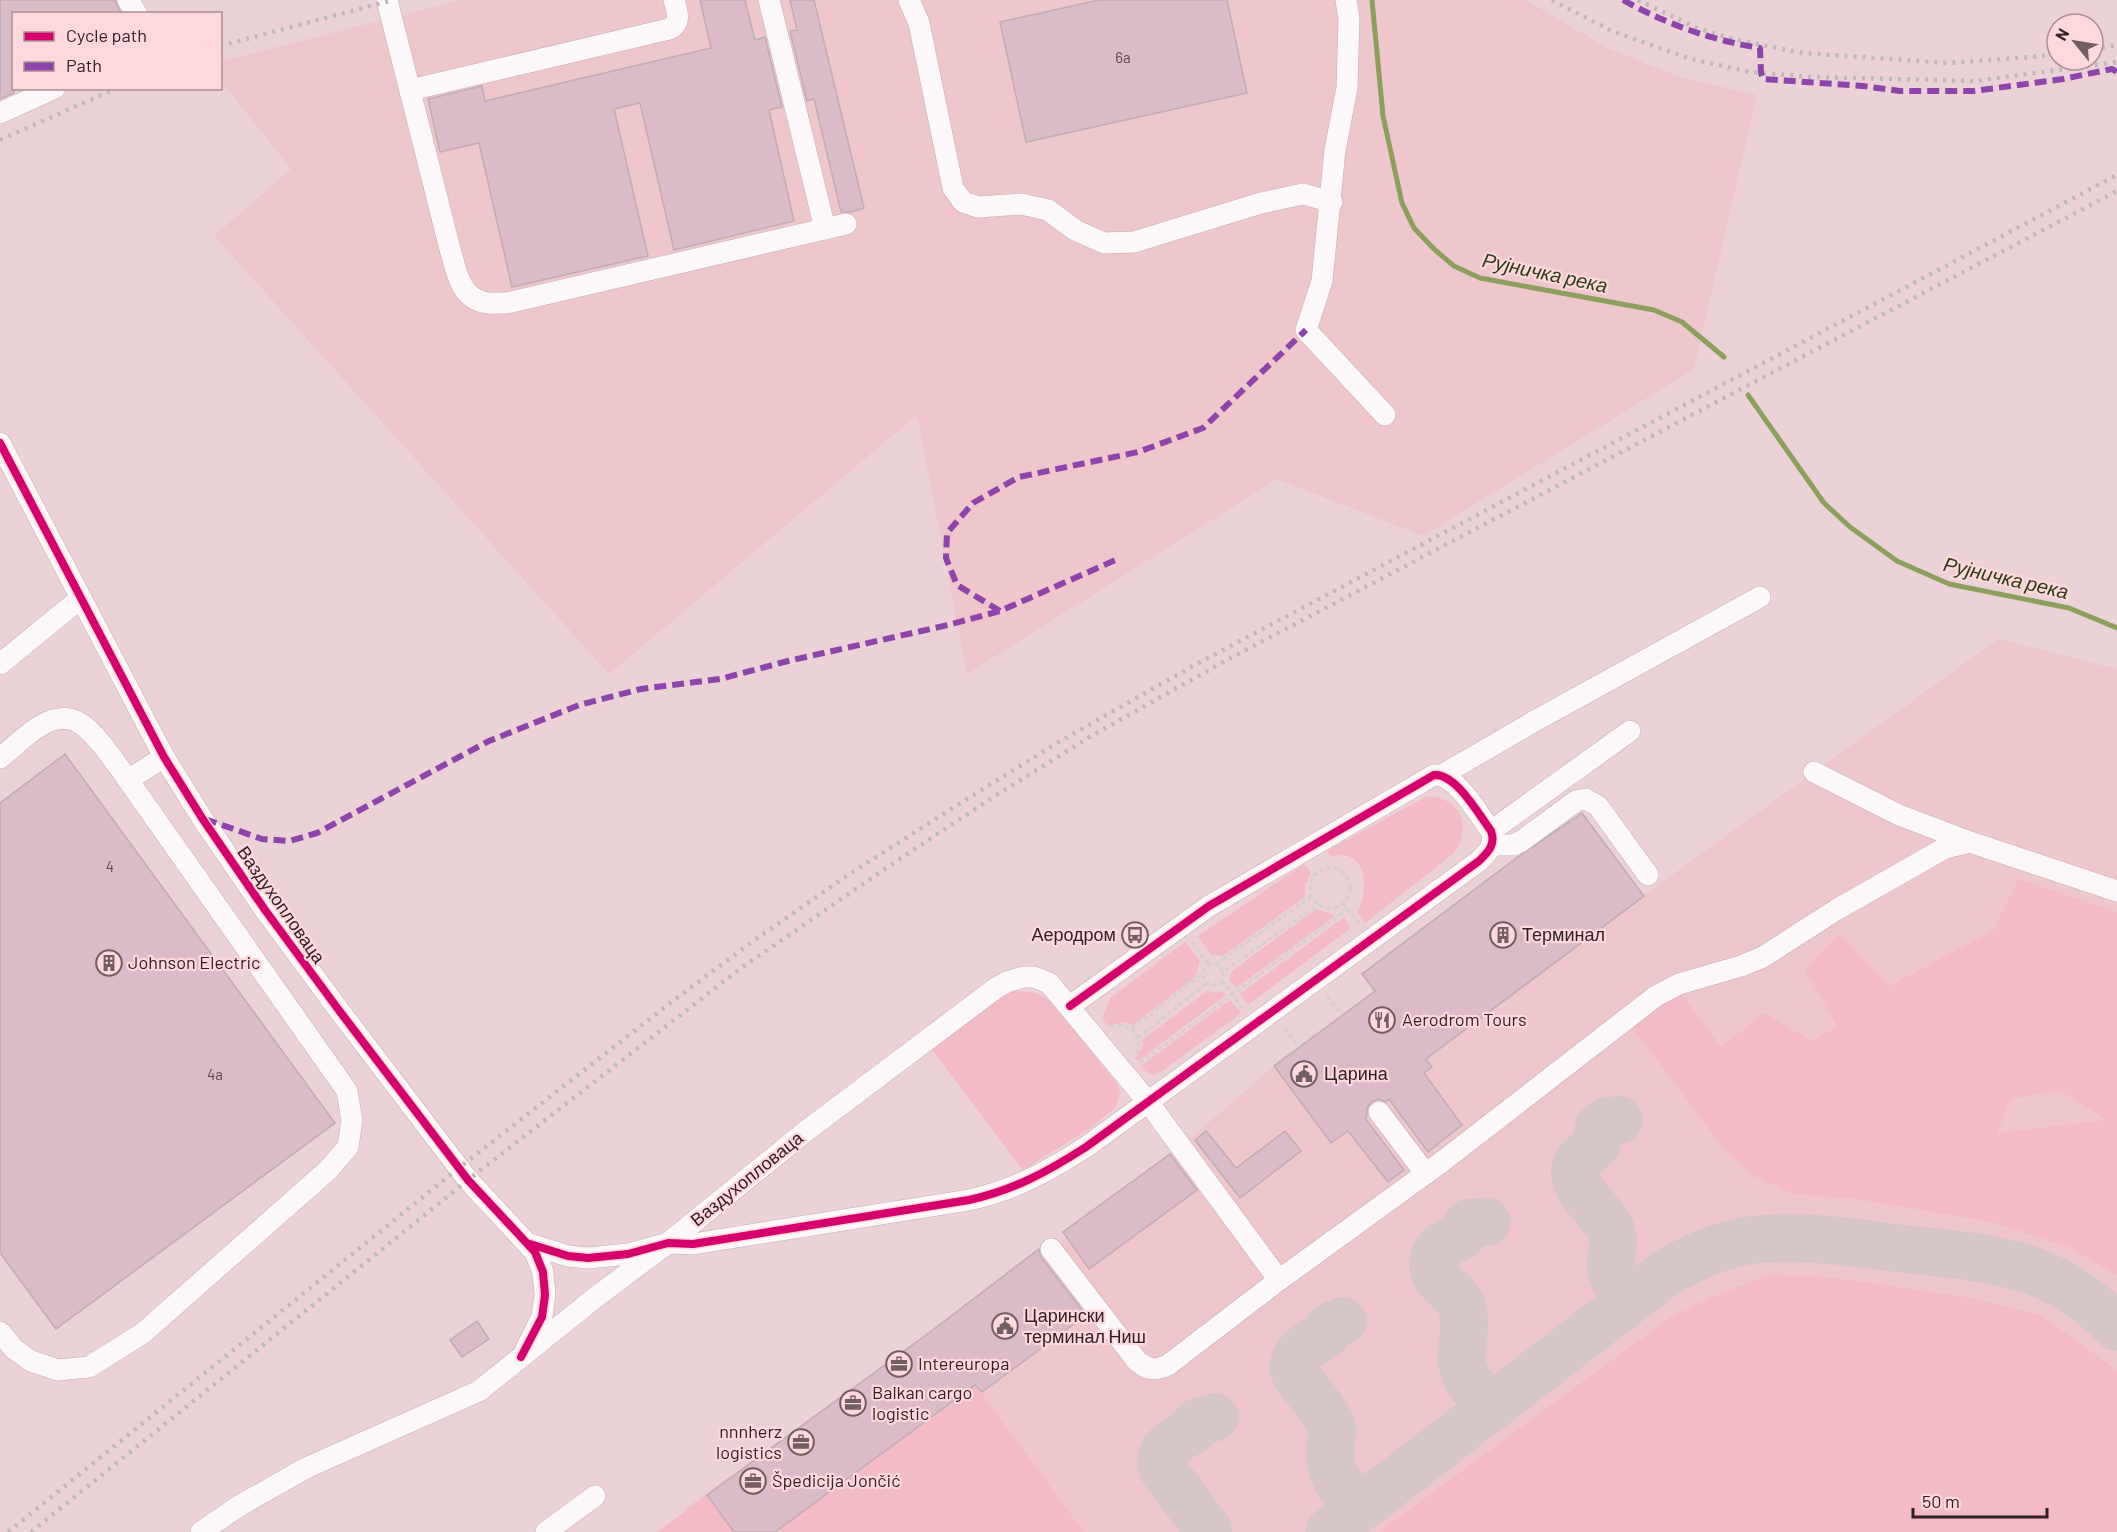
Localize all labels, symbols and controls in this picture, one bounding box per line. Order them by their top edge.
legend [12,12,222,90]
north arrow [2045,12,2105,72]
text: Cycle path [66,24,147,46]
text: N [2051,25,2072,44]
house number: 6a [1115,48,1131,66]
text: Path [66,54,102,76]
water label: Рујничка река [1480,247,1610,297]
water label: Рујничка река [1941,551,2071,603]
street label: Ваздухопловаца [233,842,331,968]
house number: 4 [106,857,114,875]
bus stop icon: Аеродром [1120,920,1150,950]
building icon: Терминал [1488,920,1518,950]
place label: Аеродром [1031,923,1116,945]
place label: Терминал [1522,923,1605,945]
building icon: Johnson Electric [94,948,124,978]
place label: Johnson Electric [128,951,260,973]
restaurant icon: Aerodrom Tours [1367,1005,1397,1035]
place label: Aerodrom Tours [1402,1008,1527,1030]
public building icon: Царина [1289,1059,1319,1089]
place label: Царина [1324,1062,1389,1084]
house number: 4a [207,1065,223,1083]
street label: Ваздухопловаца [686,1126,808,1230]
place label: Царински терминал Ниш [1024,1304,1146,1347]
public building icon: Царински терминал Ниш [990,1311,1020,1341]
office icon: Intereuropa [884,1349,914,1379]
place label: Intereuropa [918,1352,1009,1374]
place label: Balkan cargo logistic [872,1381,972,1424]
office icon: Balkan cargo logistic [838,1388,868,1418]
place label: nnnherz logistics [716,1420,782,1463]
office icon: nnnherz logistics [786,1427,816,1457]
office icon: Špedicija Jončić [738,1466,768,1496]
place label: Špedicija Jončić [772,1469,901,1491]
scale bar [1913,1481,2046,1519]
text: 50 m [1922,1490,1960,1512]

